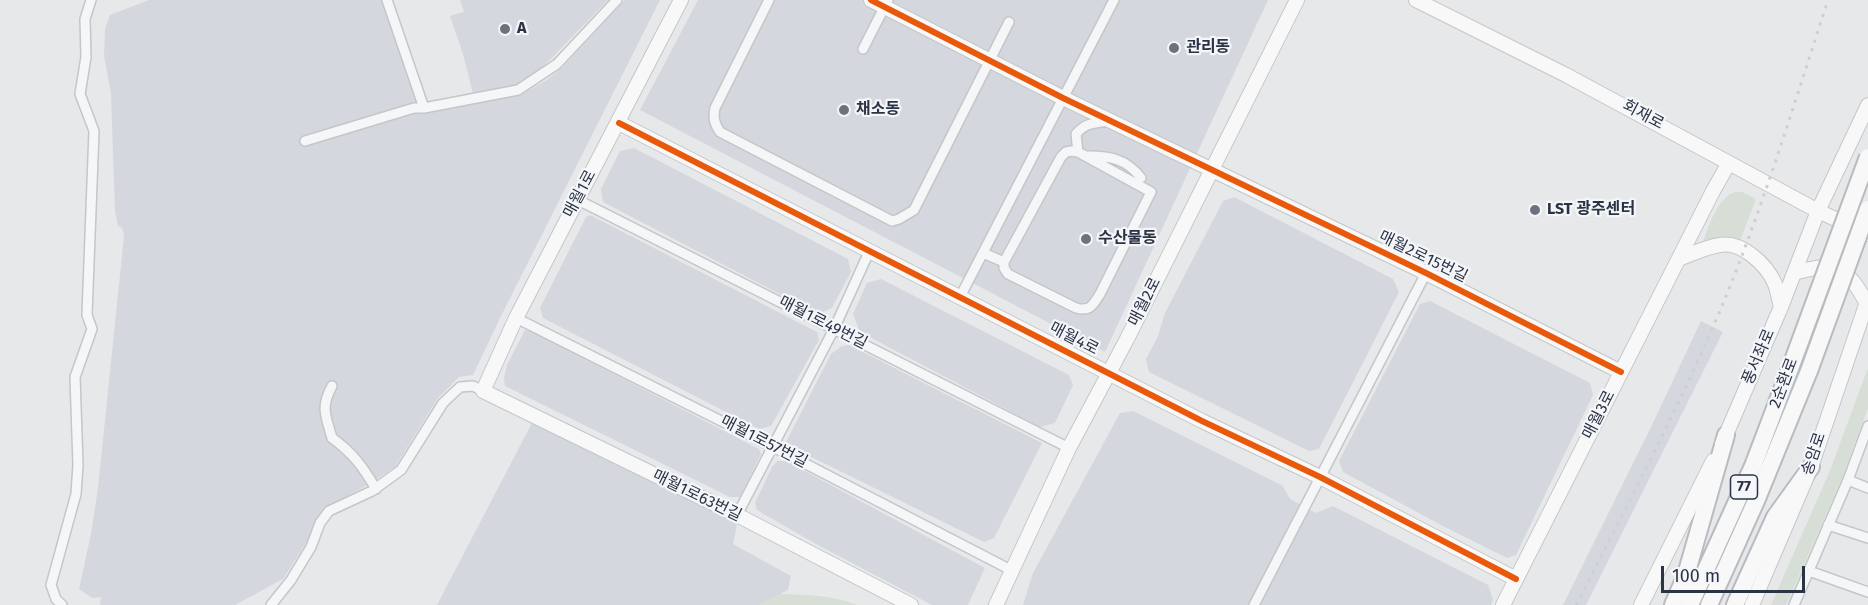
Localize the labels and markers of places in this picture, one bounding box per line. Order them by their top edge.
place label: A [517,19,526,39]
marker: A [498,22,512,36]
place label: 관리동 [1186,38,1230,58]
marker: 관리동 [1167,41,1181,55]
place label: 채소동 [856,100,900,120]
marker: 채소동 [837,103,851,117]
place label: LST 광주센터 [1547,200,1635,220]
marker: LST 광주센터 [1528,203,1542,217]
place label: 수산물동 [1098,229,1157,249]
marker: 수산물동 [1079,232,1093,246]

